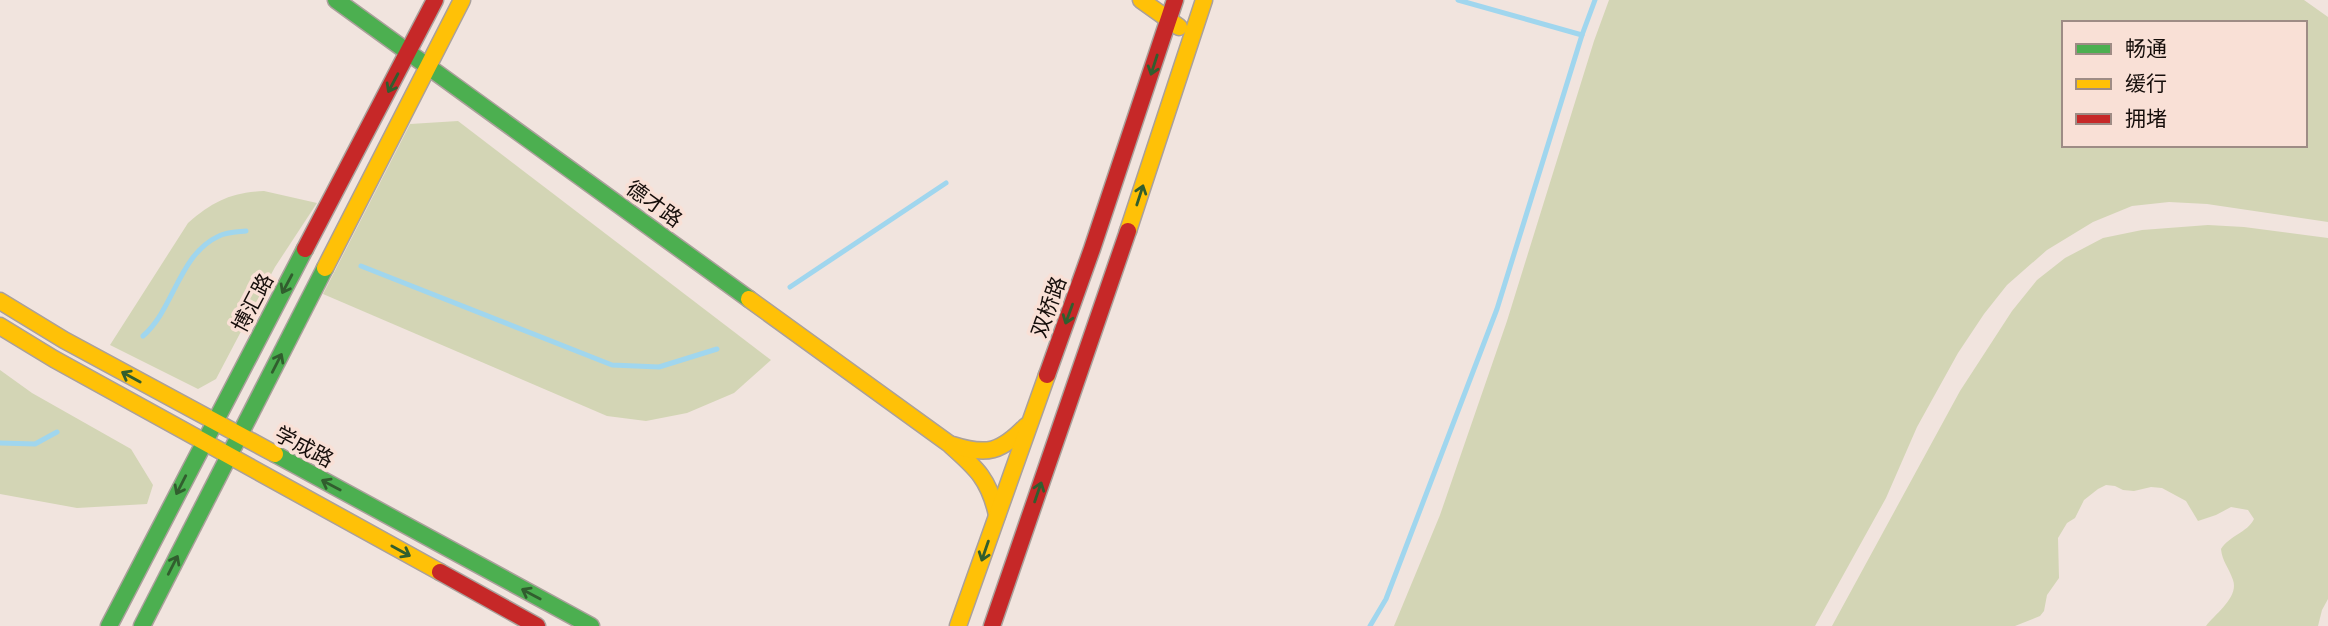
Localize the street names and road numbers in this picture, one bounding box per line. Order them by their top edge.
street label: 德才路 [621,176,687,232]
street label: 博汇路 [228,270,278,336]
street label: 双桥路 [1027,273,1071,341]
street label: 学成路 [271,422,337,472]

